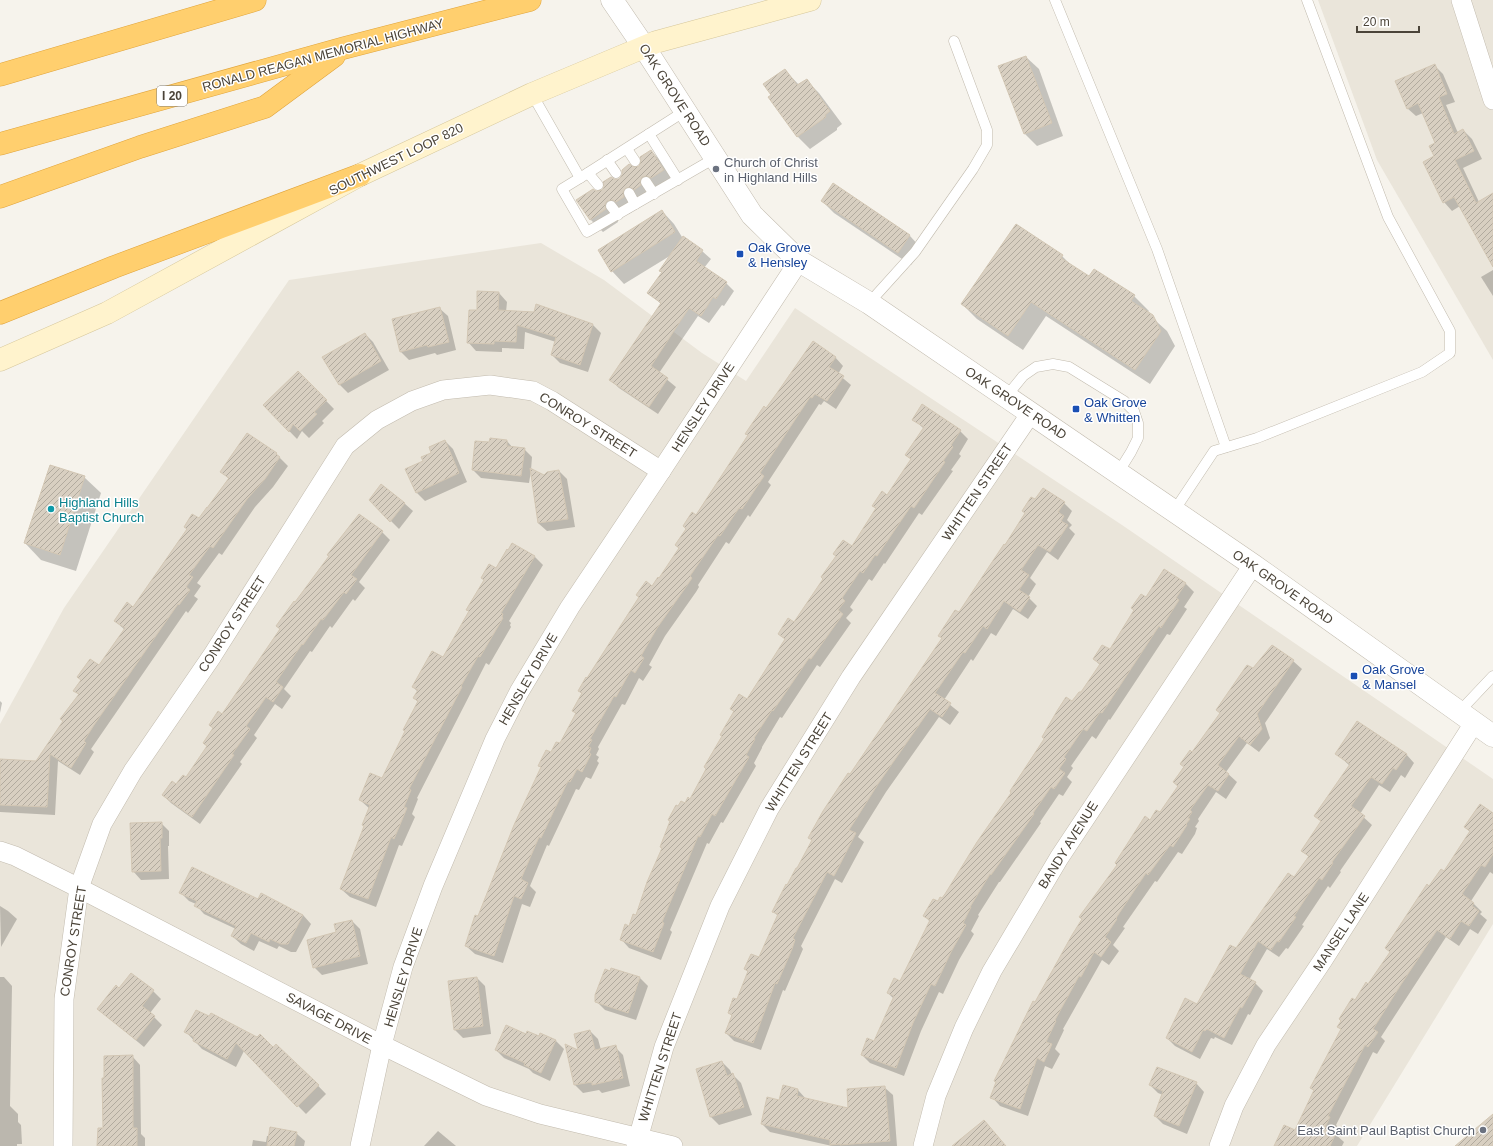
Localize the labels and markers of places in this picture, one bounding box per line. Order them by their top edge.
place label: Church of Christ in Highland Hills [724,155,818,185]
marker: Church of Christ in Highland Hills [711,164,721,174]
place label: Oak Grove & Hensley [748,240,811,270]
marker: Oak Grove & Hensley [735,249,745,259]
place label: Oak Grove & Whitten [1084,395,1147,425]
marker: Oak Grove & Whitten [1071,404,1081,414]
place label: Highland Hills Baptist Church [59,495,144,525]
marker: Highland Hills Baptist Church [46,504,56,514]
place label: Oak Grove & Mansel [1362,662,1425,692]
marker: Oak Grove & Mansel [1349,671,1359,681]
place label: East Saint Paul Baptist Church [1297,1123,1475,1138]
marker: East Saint Paul Baptist Church [1478,1125,1488,1135]

